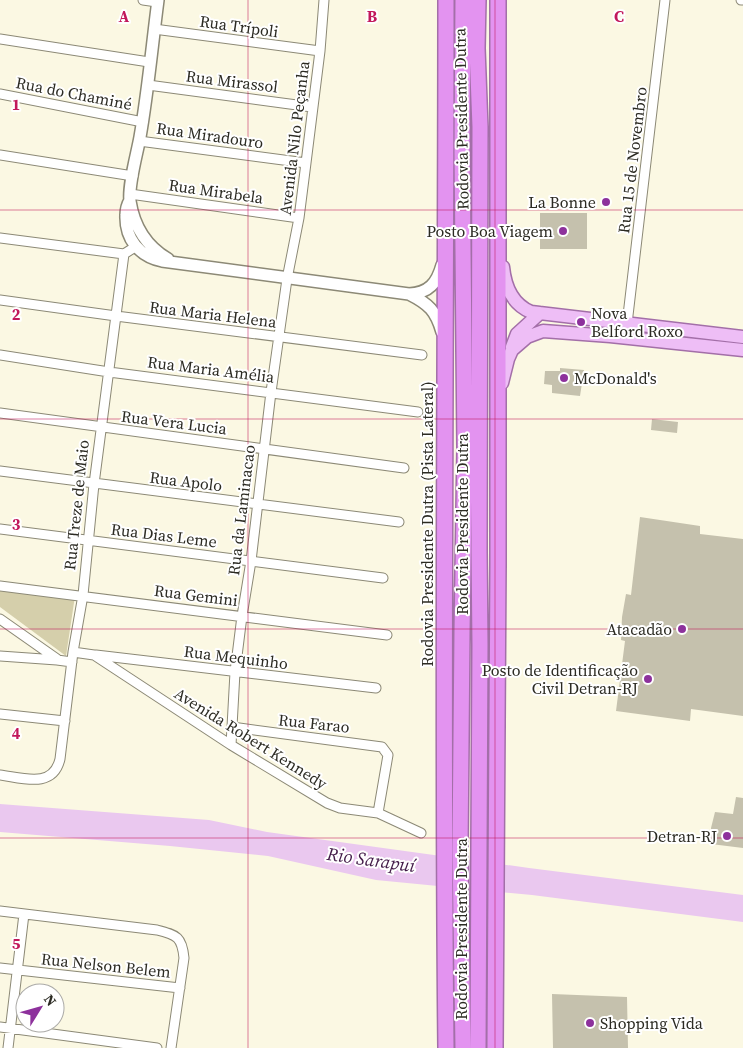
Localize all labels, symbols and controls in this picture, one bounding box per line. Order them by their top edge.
text: A [119,5,130,27]
text: B [367,5,378,27]
text: C [614,5,624,27]
street label: Rua Trípoli [198,10,280,42]
street label: Rodovia Presidente Dutra [448,27,474,210]
street label: Avenida Nilo Peçanha [274,59,314,216]
street label: Rua Mirassol [185,64,280,98]
street label: Rua do Chaminé [14,71,134,115]
street label: Rua 15 de Novembro [612,85,652,235]
text: 1 [12,93,20,115]
street label: Rua Miradouro [155,117,265,153]
street label: Rua Mirabela [167,173,266,209]
place label: La Bonne [528,191,596,213]
marker: La Bonne [600,196,612,208]
place label: Posto Boa Viagem [426,220,553,242]
marker: Posto Boa Viagem [557,225,569,237]
street label: Rua Maria Helena [148,295,279,333]
place label: Nova Belford Roxo [591,302,683,342]
text: 2 [12,303,21,325]
marker: Nova Belford Roxo [575,316,587,328]
street label: Rua Maria Amélia [146,350,277,388]
place label: McDonald's [574,367,657,389]
marker: McDonald's [558,372,570,384]
street label: Rodovia Presidente Dutra (Pista Lateral) [416,381,438,667]
street label: Rua Vera Lucia [120,405,229,439]
street label: Rodovia Presidente Dutra [451,432,473,615]
street label: Rua Treze de Maio [58,438,94,571]
street label: Rua da Laminacao [222,443,260,577]
street label: Rua Apolo [148,466,224,496]
text: 3 [12,513,21,535]
street label: Rua Dias Leme [110,518,218,552]
street label: Rua Gemini [153,579,239,611]
place label: Atacadão [607,618,672,640]
marker: Atacadão [676,623,688,635]
street label: Rua Mequinho [183,640,290,674]
place label: Posto de Identificação Civil Detran-RJ [482,659,638,699]
marker: Posto de Identificação Civil Detran-RJ [642,673,654,685]
street label: Avenida Robert Kennedy [170,682,332,794]
street label: Rua Farao [277,708,351,738]
text: 4 [12,722,21,744]
place label: Detran-RJ [647,825,717,847]
marker: Detran-RJ [721,830,733,842]
street label: Rodovia Presidente Dutra [450,837,472,1020]
water label: Rio Sarapuí [324,841,418,878]
text: 5 [12,932,21,954]
street label: Rua Nelson Belem [40,947,172,983]
north arrow [15,983,65,1033]
text: N [39,990,61,1010]
place label: Shopping Vida [600,1012,704,1034]
marker: Shopping Vida [584,1017,596,1029]

